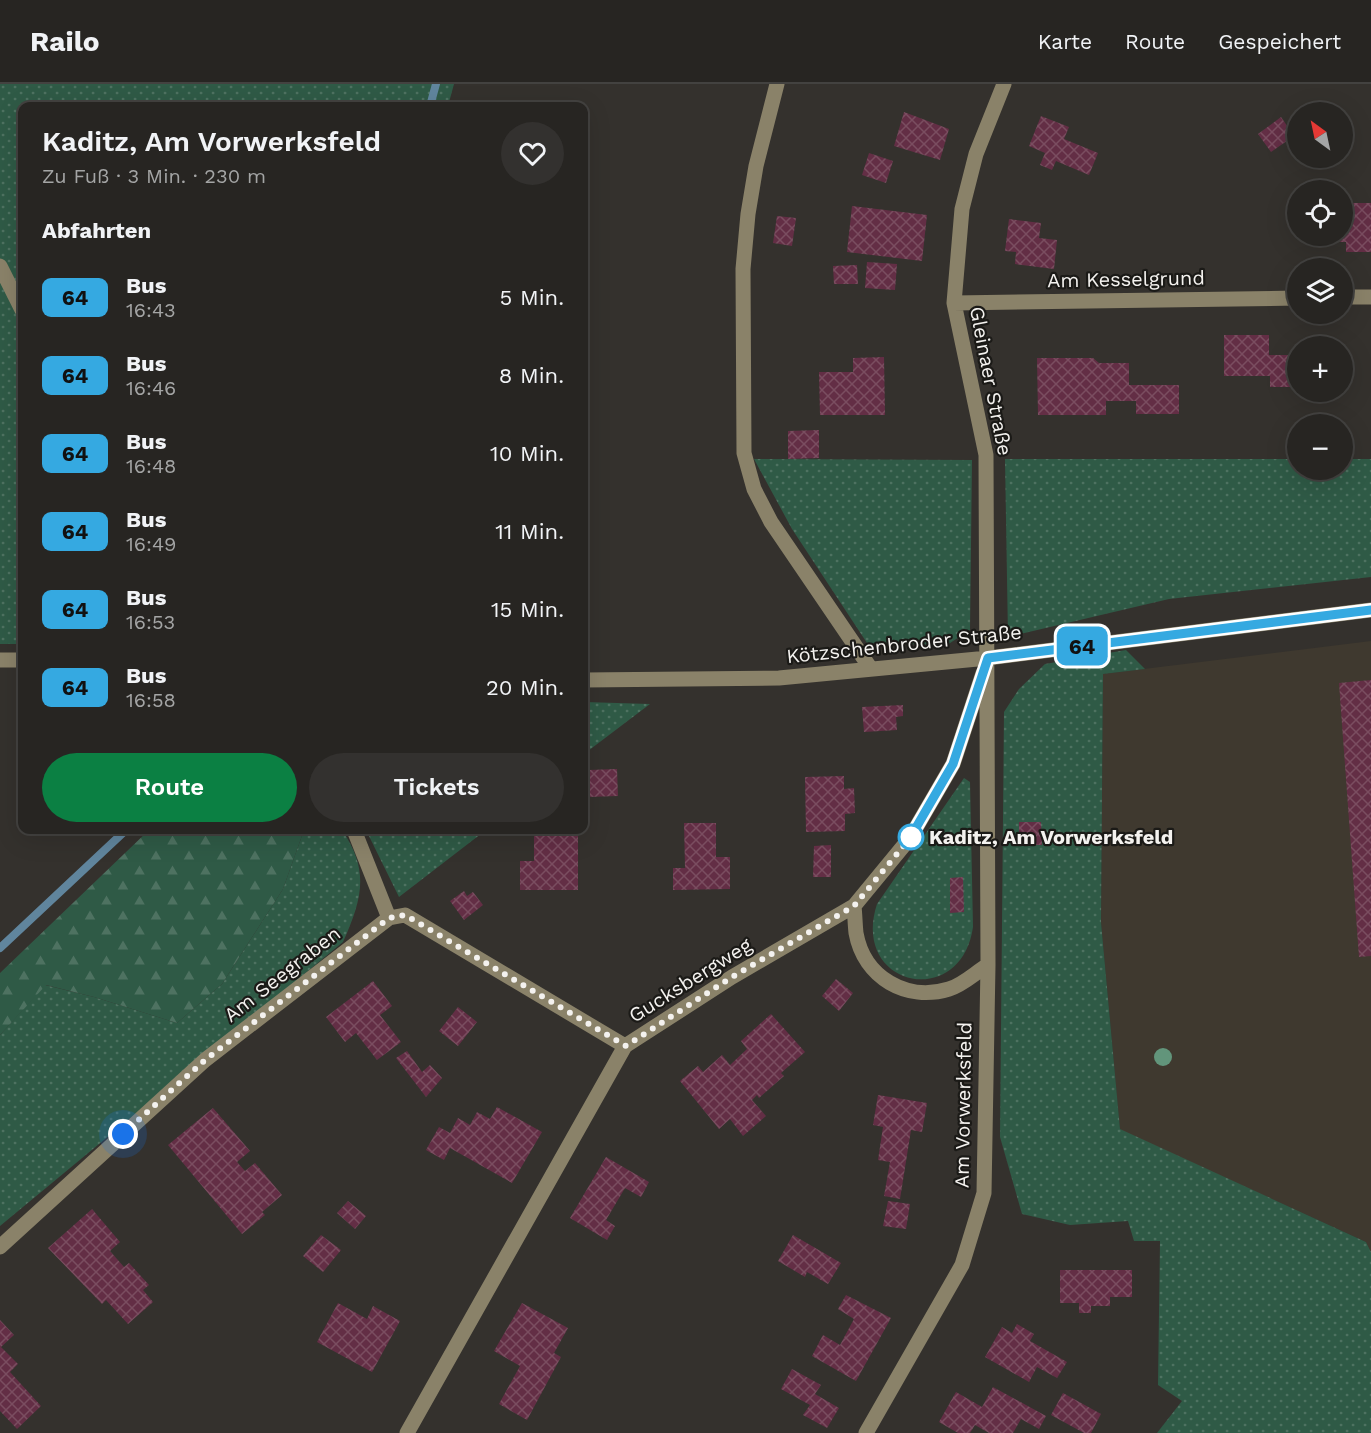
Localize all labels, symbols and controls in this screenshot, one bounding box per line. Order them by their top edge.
text: Railo [30,25,100,58]
text: Karte [1038,29,1092,54]
text: Route [1125,29,1185,54]
text: Gespeichert [1218,29,1341,54]
north arrow [1287,102,1353,168]
map controls [1287,102,1353,480]
button: heart [501,122,564,185]
text: Kaditz, Am Vorwerksfeld [42,125,381,158]
text: Zu Fuß · 3 Min. · 230 m [42,164,266,188]
button: locate [1287,180,1353,246]
text: Abfahrten [42,218,151,243]
button: layers [1287,258,1353,324]
street label: Am Kesselgrund [1047,266,1205,292]
text: Bus [126,273,166,298]
text: 64 [62,285,88,310]
text: 5 Min. [500,285,564,310]
text: 16:43 [126,298,176,322]
street label: Gleinaer Straße [965,304,1017,458]
button: + [1287,336,1353,402]
text: Bus [126,351,166,376]
text: 64 [62,363,88,388]
text: 8 Min. [499,363,564,388]
text: 16:46 [126,376,176,400]
button: − [1287,414,1353,480]
text: Bus [126,429,166,454]
text: 64 [62,441,88,466]
text: 10 Min. [490,441,564,466]
text: 16:48 [126,454,176,478]
text: Bus [126,507,166,532]
text: 64 [62,519,88,544]
text: 11 Min. [495,519,564,544]
text: 16:49 [126,532,176,556]
text: Bus [126,585,166,610]
text: 64 [62,597,88,622]
text: 15 Min. [491,597,564,622]
text: 16:53 [126,610,175,634]
street label: Kötzschenbroder Straße [785,620,1023,668]
line badge: 64 [1055,626,1109,666]
text: 64 [1069,634,1095,659]
text: Bus [126,663,166,688]
text: 64 [62,675,88,700]
text: 20 Min. [486,675,564,700]
text: 16:58 [126,688,176,712]
button: Route [42,753,297,822]
button: Tickets [309,753,564,822]
marker: Kaditz, Am Vorwerksfeld [898,824,924,850]
place label: Kaditz, Am Vorwerksfeld [929,825,1173,849]
street label: Am Seegraben [219,921,345,1027]
street label: Gucksbergweg [624,932,756,1027]
street label: Am Vorwerksfeld [950,1022,976,1188]
your location [108,1119,138,1149]

